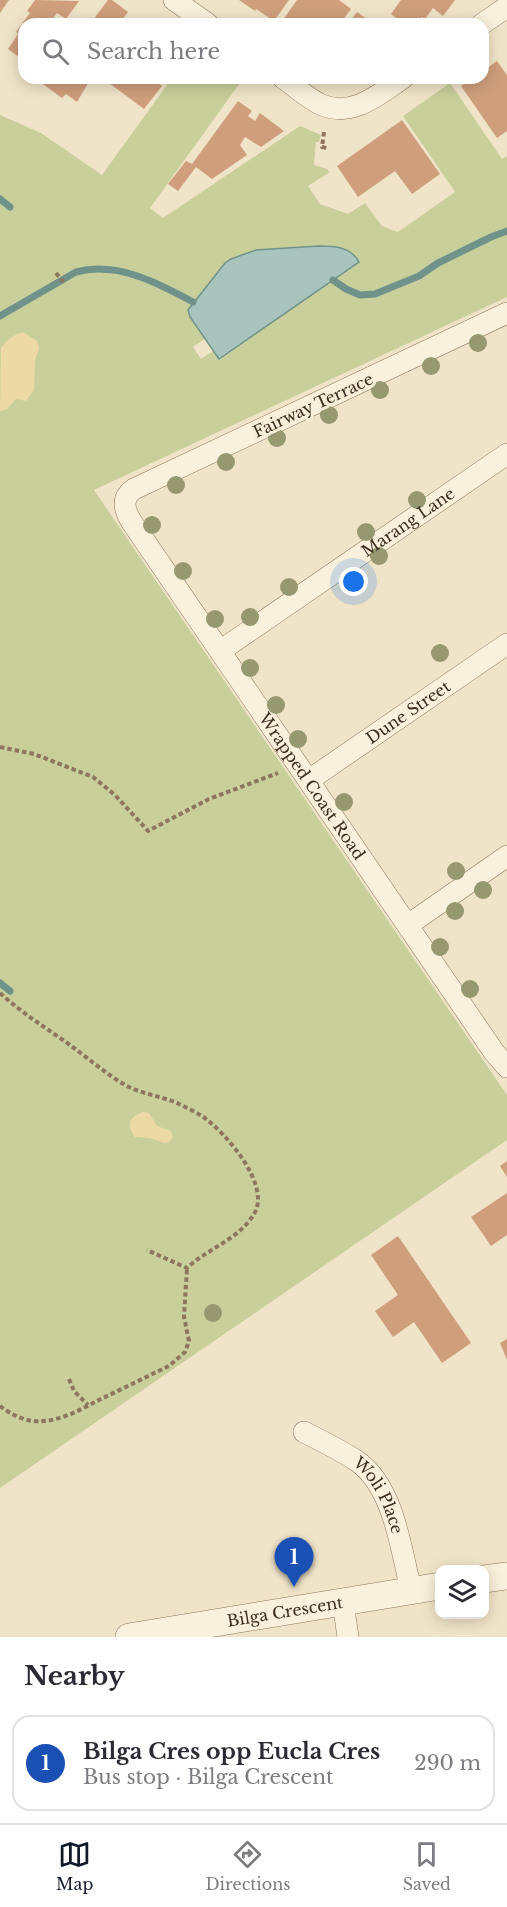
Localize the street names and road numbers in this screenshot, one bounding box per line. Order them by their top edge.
street label: Fairway Terrace [250,368,376,442]
street label: Marang Lane [358,483,458,561]
street label: Dune Street [362,676,454,748]
street label: Wrapped Coast Road [254,708,370,864]
street label: Woli Place [349,1452,408,1536]
street label: Bilga Crescent [225,1592,344,1631]

